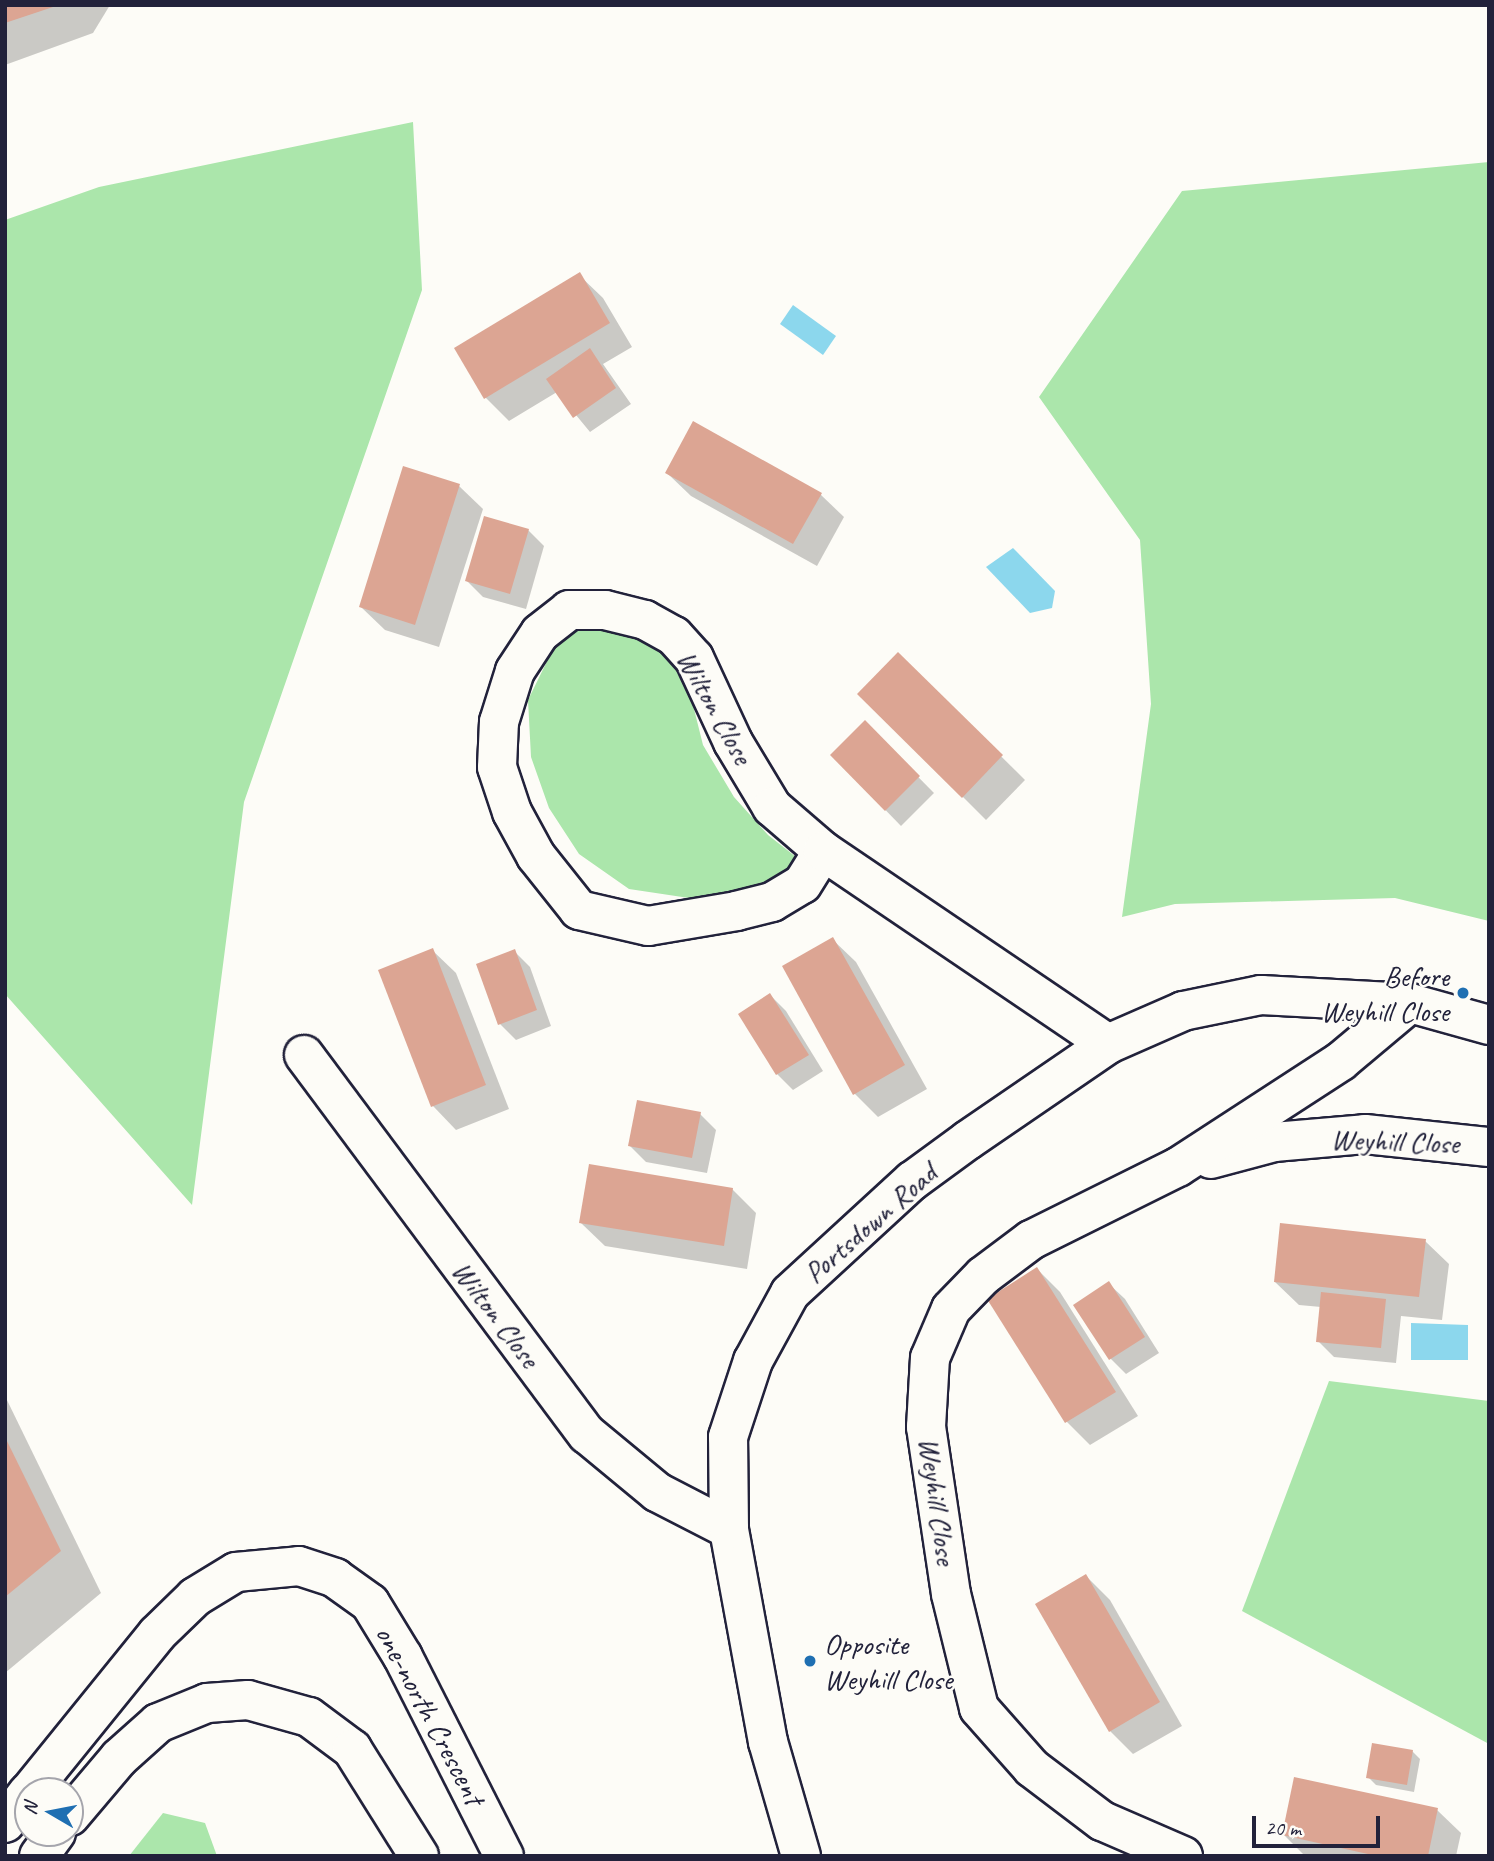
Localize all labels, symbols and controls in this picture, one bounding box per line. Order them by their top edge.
street label: Wilton Close [669,644,761,770]
place label: Before Weyhill Close [1321,958,1449,1028]
marker: Before Weyhill Close [1455,985,1471,1001]
street label: Weyhill Close [1330,1121,1460,1161]
street label: Portsdown Road [797,1156,943,1290]
street label: Wilton Close [444,1253,548,1375]
street label: Weyhill Close [911,1435,965,1567]
street label: one-north Crescent [367,1619,493,1811]
place label: Opposite Weyhill Close [824,1626,952,1696]
marker: Opposite Weyhill Close [802,1653,818,1669]
north arrow [14,1777,84,1847]
text: N [17,1801,43,1817]
scale bar [1256,1801,1384,1845]
text: 20 m [1265,1815,1301,1841]

